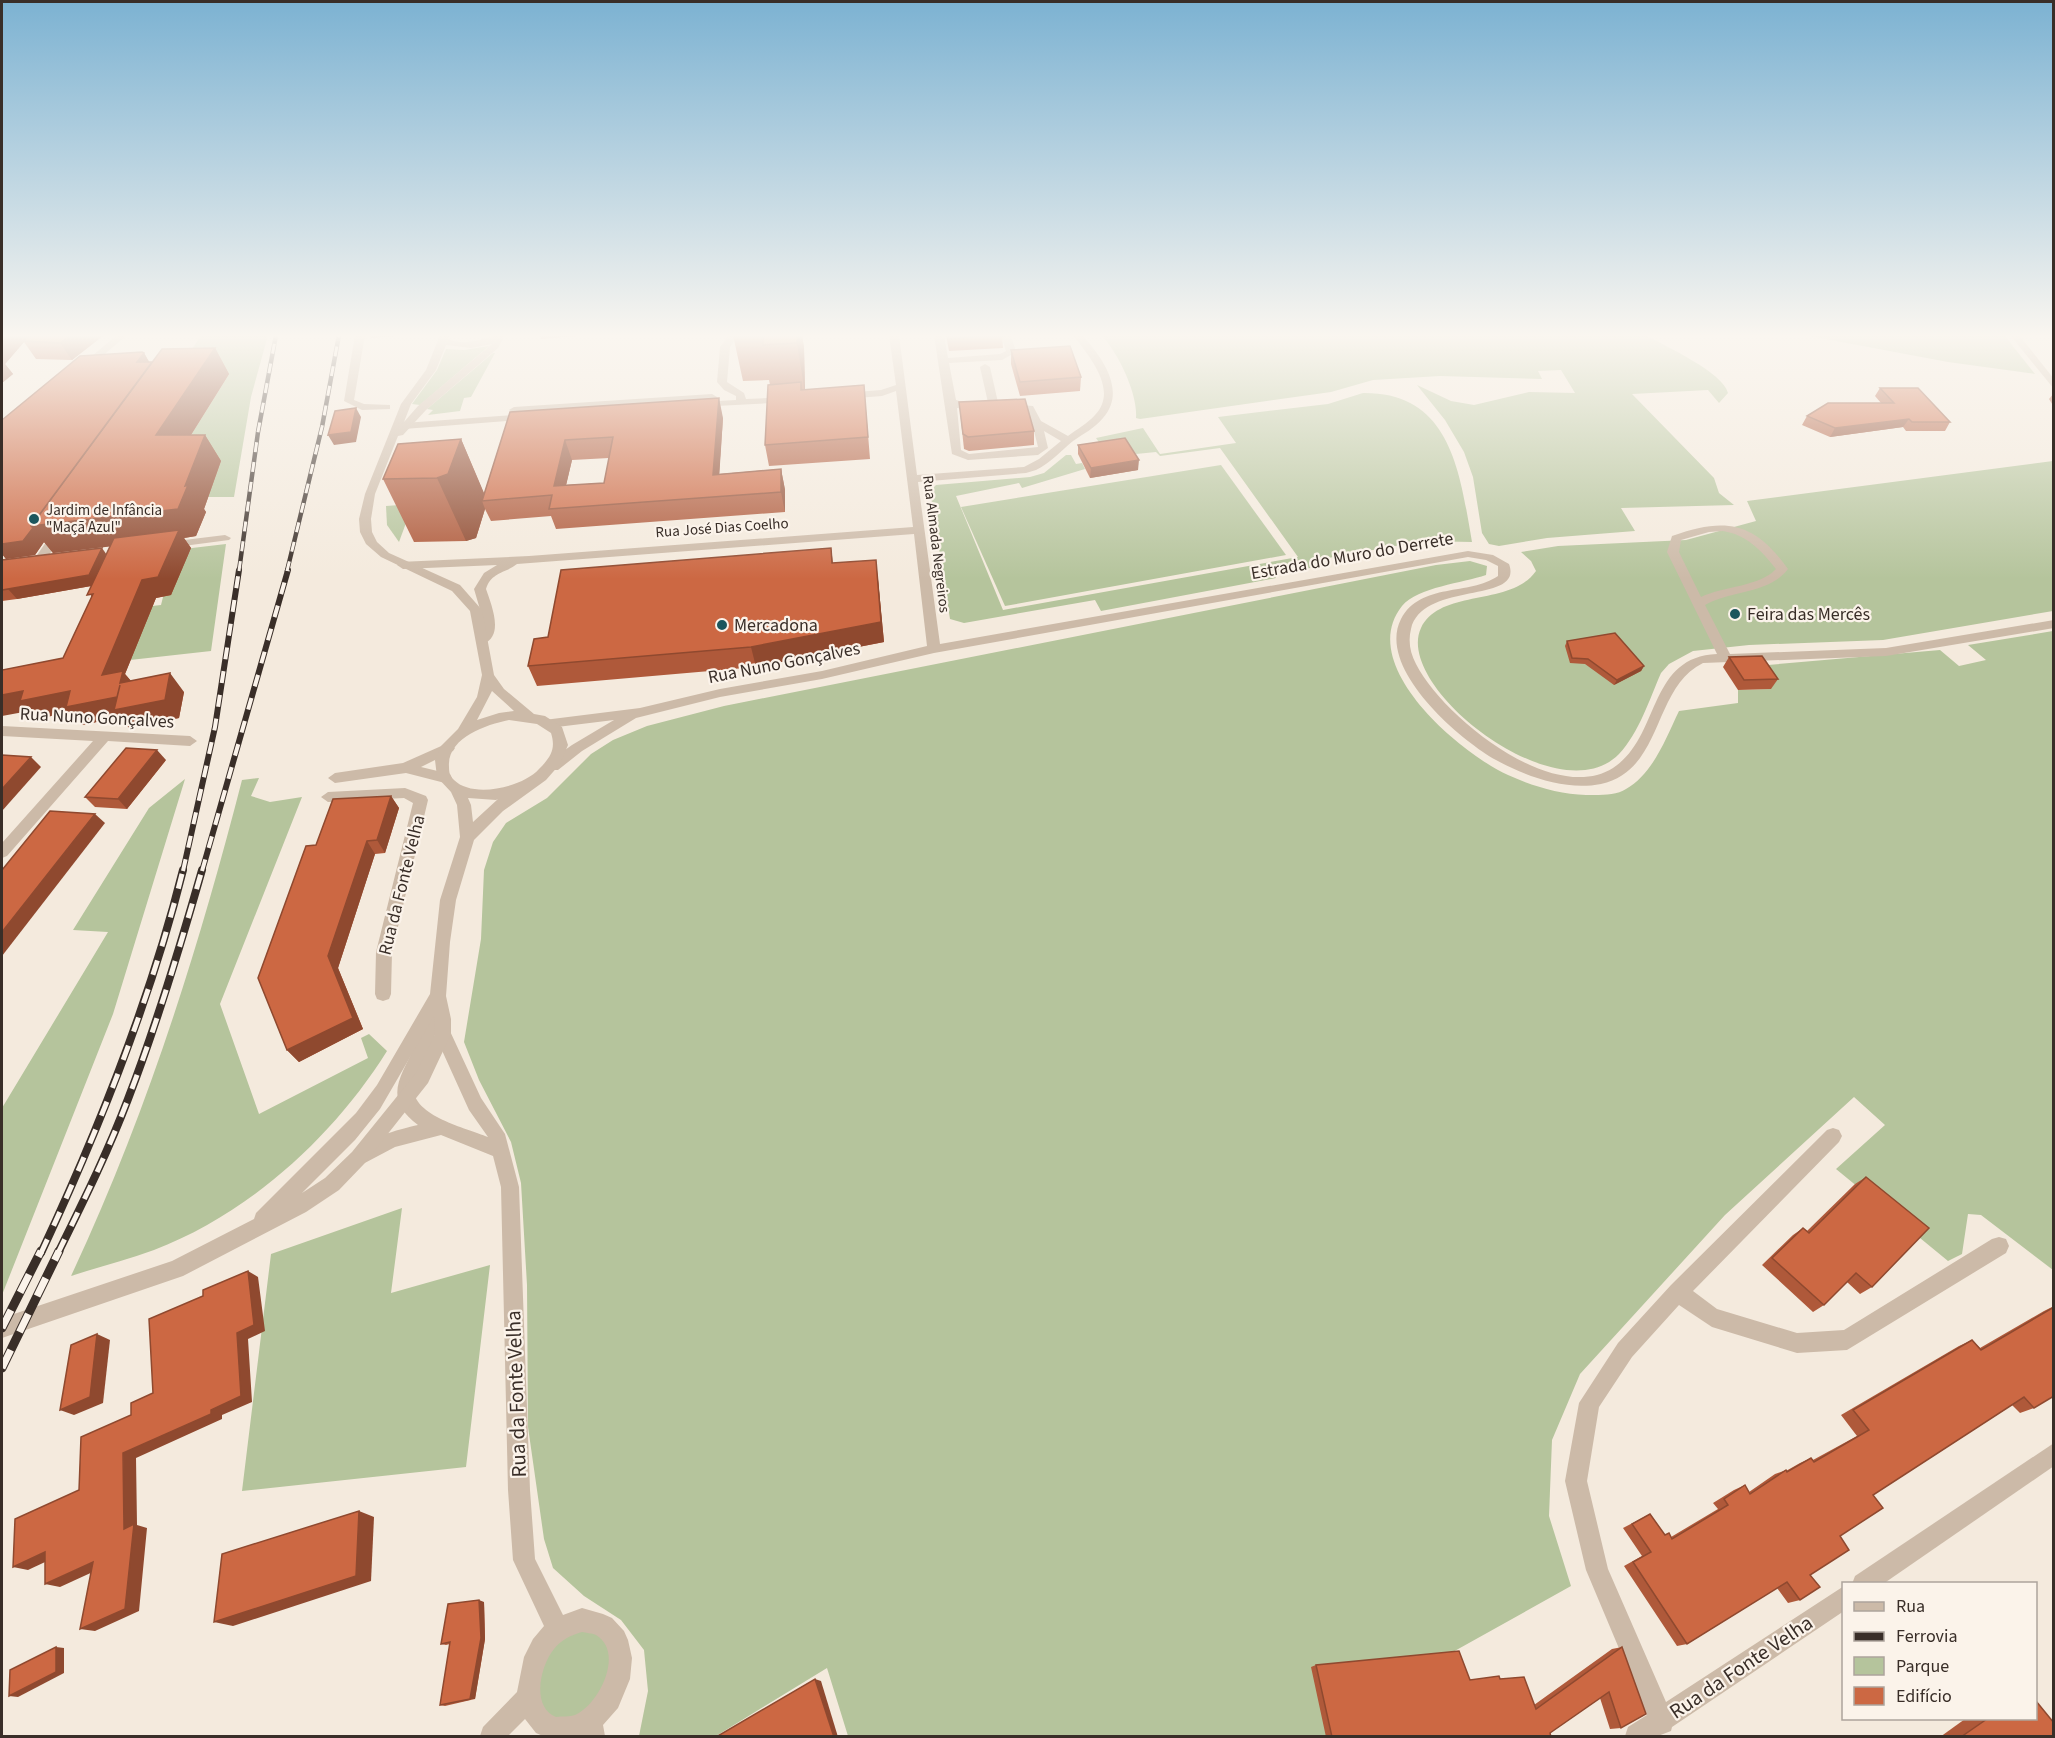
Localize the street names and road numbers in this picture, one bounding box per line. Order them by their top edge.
street label: Rua Almada Negreiros [917,474,955,614]
street label: Rua José Dias Coelho [655,513,789,543]
street label: Estrada do Muro do Derrete [1249,526,1455,586]
street label: Rua Nuno Gonçalves [706,636,862,690]
street label: Rua Nuno Gonçalves [19,701,175,735]
street label: Rua da Fonte Velha [373,812,431,958]
street label: Rua da Fonte Velha [498,1310,534,1478]
street label: Rua da Fonte Velha [1663,1608,1819,1726]

